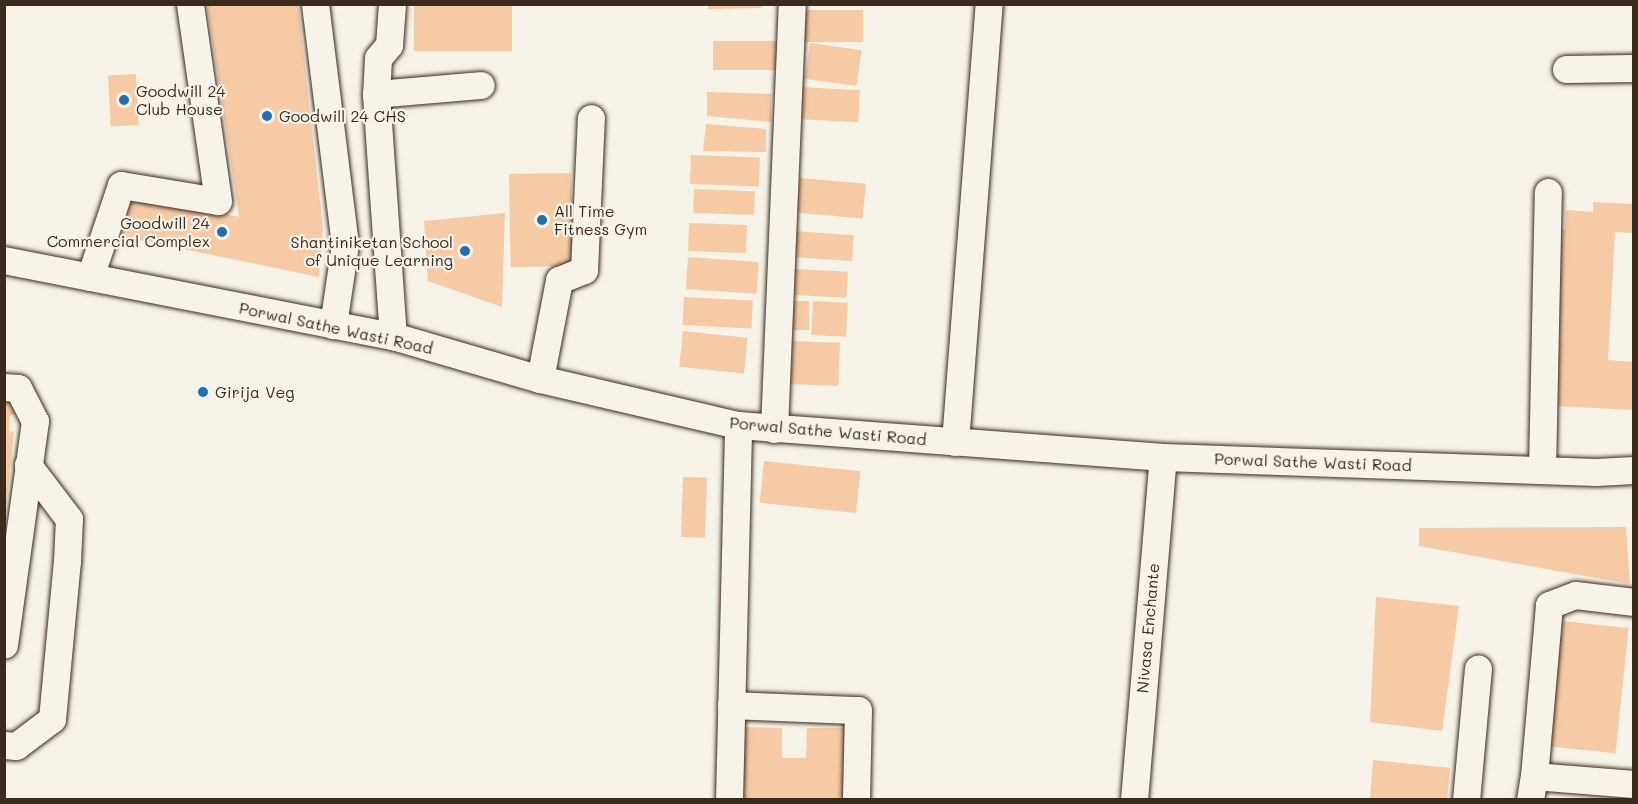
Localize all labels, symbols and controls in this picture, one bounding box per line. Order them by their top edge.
place label: Goodwill 24 Club House [136,81,226,119]
marker: Goodwill 24 Club House [117,93,131,107]
place label: Goodwill 24 CHS [279,106,406,126]
marker: Goodwill 24 CHS [260,109,274,123]
place label: All Time Fitness Gym [554,201,647,239]
place label: Goodwill 24 Commercial Complex [47,213,210,251]
marker: All Time Fitness Gym [535,213,549,227]
marker: Goodwill 24 Commercial Complex [215,225,229,239]
place label: Shantiniketan School of Unique Learning [291,232,453,270]
marker: Shantiniketan School of Unique Learning [458,244,472,258]
street label: Porwal Sathe Wasti Road [237,298,435,358]
place label: Girija Veg [215,382,295,402]
marker: Girija Veg [196,385,210,399]
street label: Porwal Sathe Wasti Road [729,413,927,449]
street label: Porwal Sathe Wasti Road [1214,449,1412,475]
street label: Nivasa Enchante [1133,562,1163,694]

